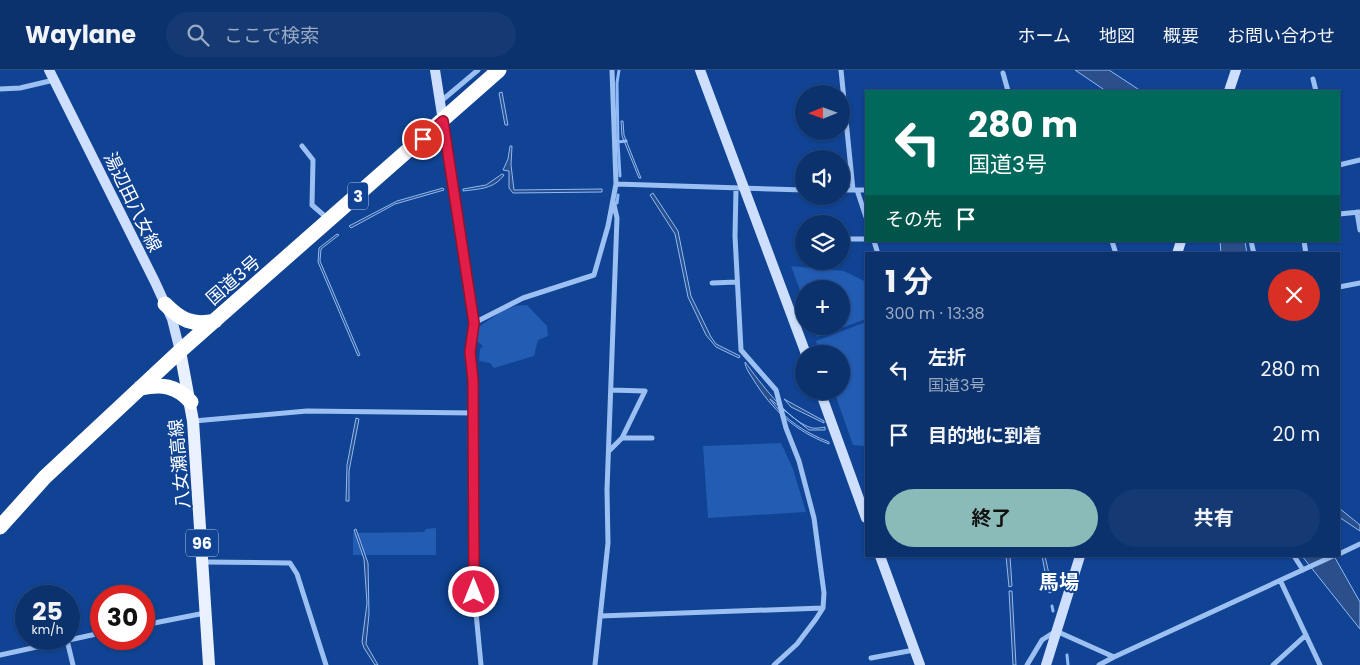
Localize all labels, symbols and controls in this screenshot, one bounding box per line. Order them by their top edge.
search box [166,12,516,57]
text: Waylane [25,18,136,51]
icon: search [184,21,212,49]
text: ここで検索 [224,22,319,49]
text: ホーム [1018,23,1071,48]
text: 地図 [1099,23,1135,48]
text: 概要 [1163,23,1199,48]
text: お問い合わせ [1227,23,1335,48]
north arrow [795,85,850,140]
map controls [795,85,850,400]
text: 280 m [968,100,1078,149]
icon: left [885,110,950,175]
pin [402,118,444,160]
icon: arrive [409,125,437,153]
street label: 湯辺田八女線 [98,148,168,256]
text: 国道3号 [968,149,1047,180]
button: sound [795,150,850,205]
road number: 3 [348,182,368,210]
icon: arrive [952,205,980,233]
text: その先 [885,206,942,233]
button: layers [795,215,850,270]
street label: 国道3号 [200,249,266,311]
text: 1 分 [885,260,933,303]
button: close [1268,269,1320,321]
button: + [795,280,850,335]
text: 300 m · 13:38 [885,302,985,325]
text: 左折 [928,344,966,371]
button: − [795,345,850,400]
icon: left [885,356,913,384]
text: 280 m [1261,356,1320,383]
text: 国道3号 [928,374,985,397]
street label: 八女瀬高線 [163,418,195,510]
icon: arrive [885,421,913,449]
text: 20 m [1272,421,1320,448]
text: 目的地に到着 [928,422,1042,449]
button: 終了 [885,489,1098,547]
button: 共有 [1108,489,1320,547]
road number: 96 [186,529,218,556]
position arrow [447,565,499,617]
district label: 馬場 [1039,568,1079,596]
speed limit sign: 30 [90,585,155,650]
text: 25 [32,594,63,629]
text: km/h [32,621,63,638]

